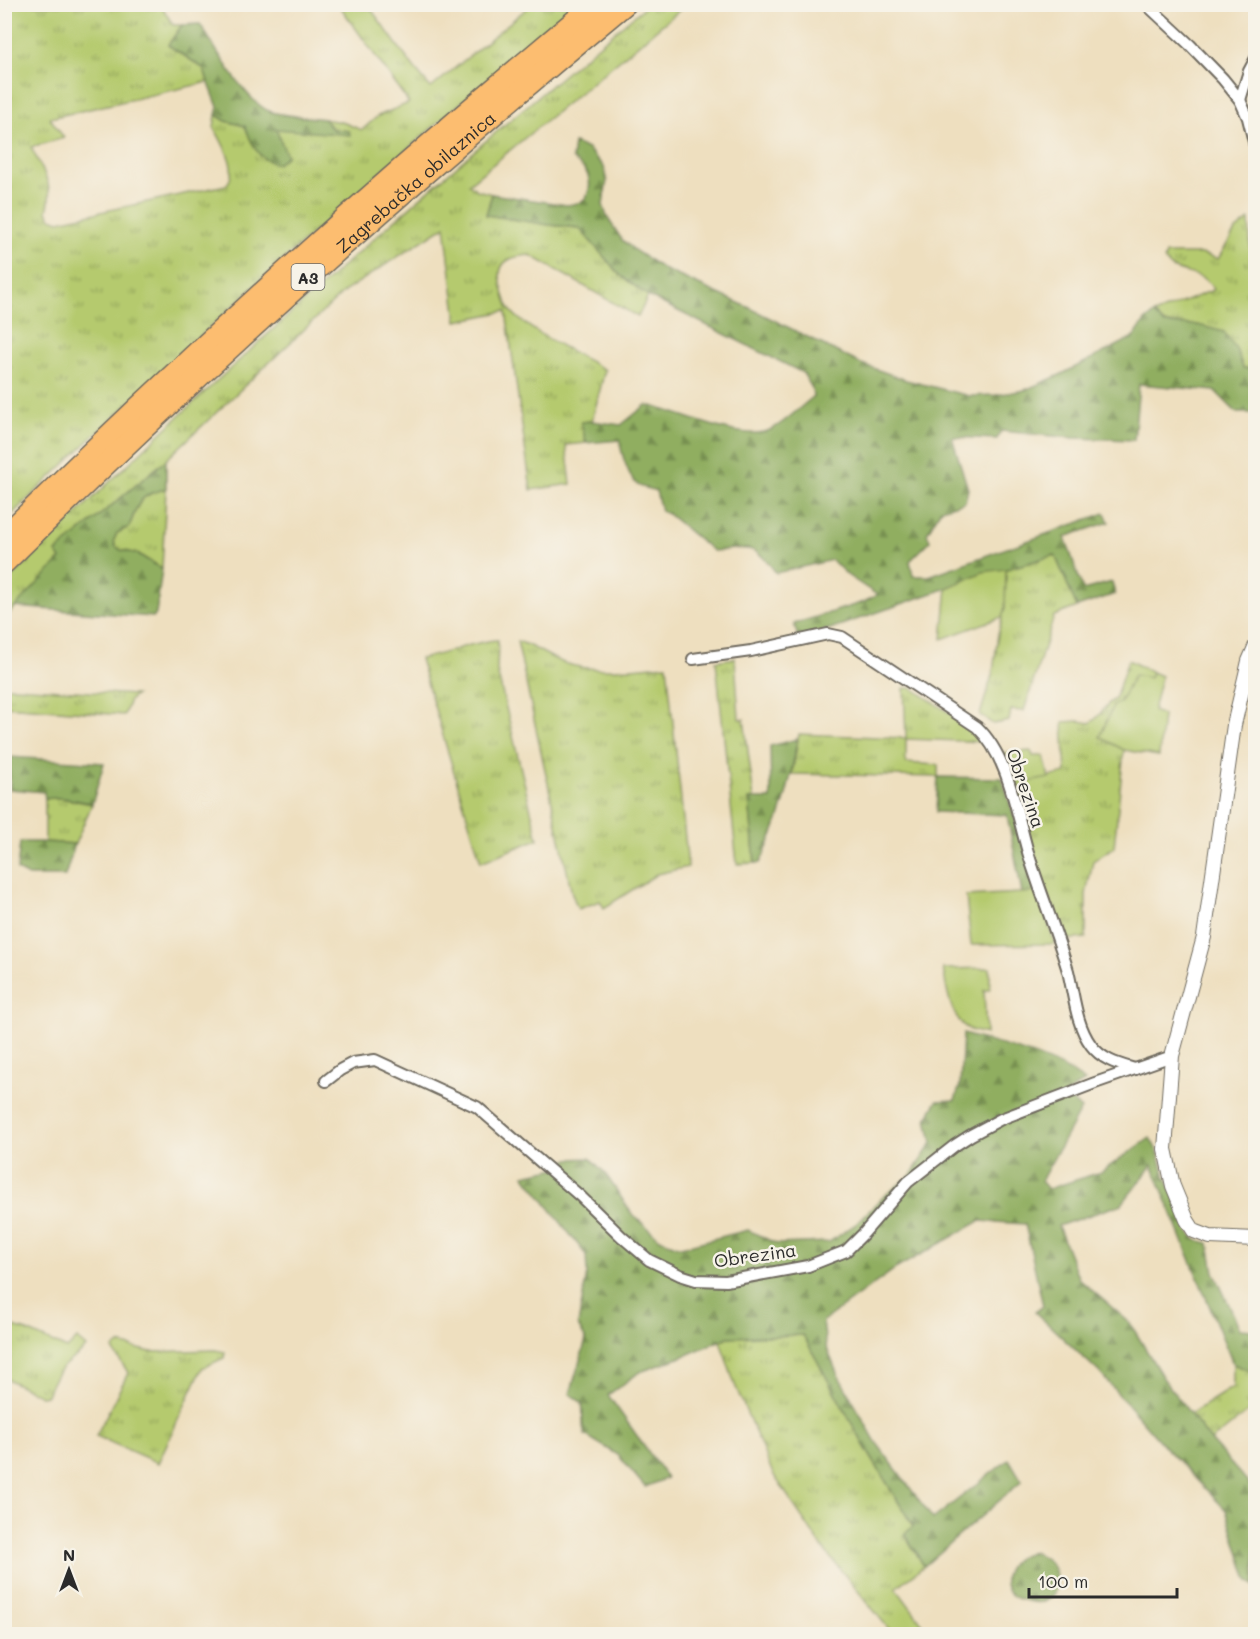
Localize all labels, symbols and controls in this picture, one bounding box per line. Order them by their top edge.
street label: Zagrebačka obilaznica [331,106,501,258]
road number: A3 [292,264,324,290]
street label: Obrezina [1001,745,1051,831]
street label: Obrezina [712,1237,798,1273]
north arrow [39,1540,99,1600]
text: N [63,1544,75,1565]
scale bar [1029,1561,1178,1599]
text: 100 m [1038,1569,1088,1593]

